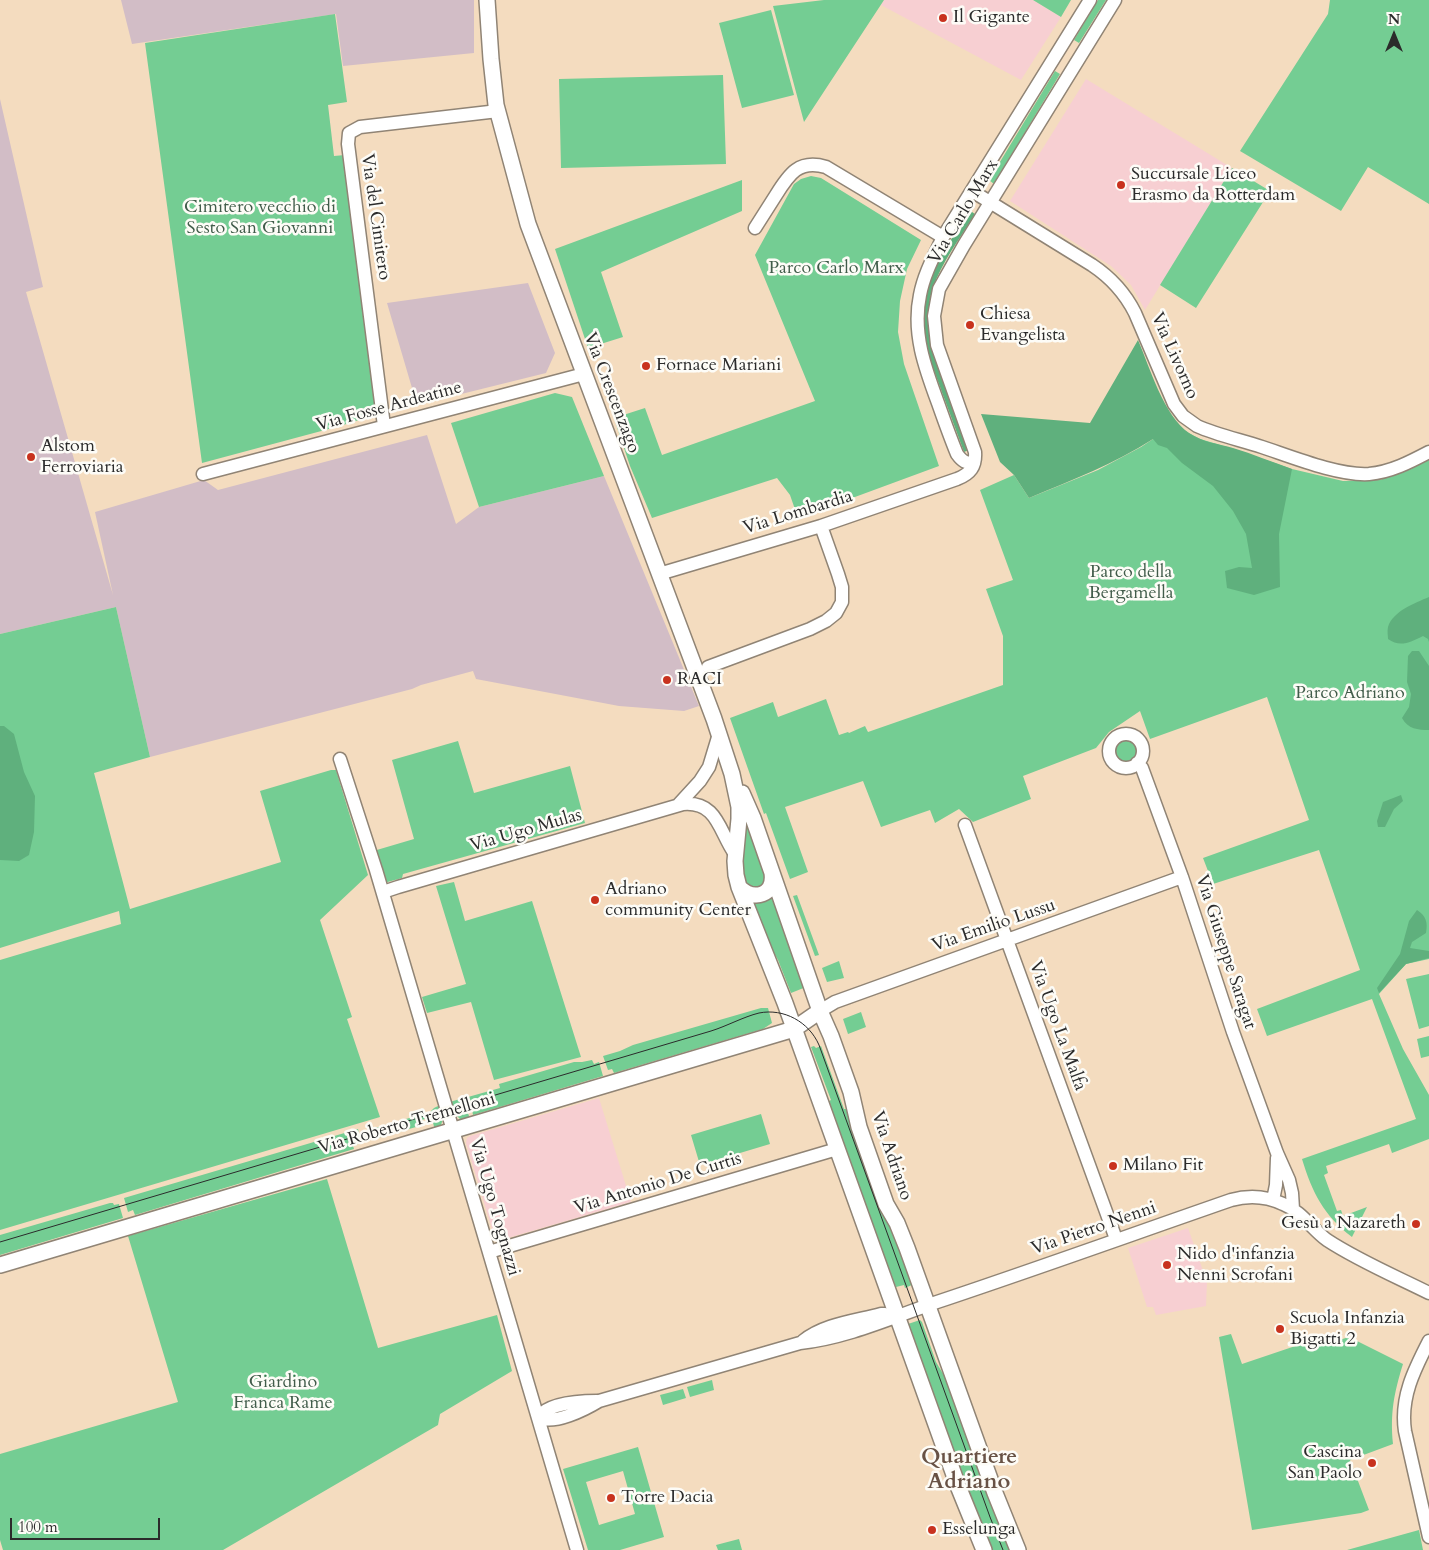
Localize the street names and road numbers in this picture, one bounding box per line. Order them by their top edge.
street label: Via del Cimitero [355,152,395,282]
street label: Via Carlo Marx [924,156,1004,268]
street label: Via Livorno [1145,309,1203,403]
street label: Via Crescenzago [578,330,644,456]
street label: Via Fosse Ardeatine [314,377,464,437]
street label: Via Lombardia [741,486,855,540]
street label: Via Ugo Mulas [468,805,584,857]
street label: Via Giuseppe Saragat [1190,872,1260,1032]
street label: Via Emilio Lussu [929,895,1059,957]
street label: Via Ugo La Malfa [1024,958,1090,1094]
street label: Via Roberto Tremelloni [316,1088,498,1160]
street label: Via Adriano [866,1109,916,1203]
street label: Via Ugo Tognazzi [464,1136,524,1278]
street label: Via Antonio De Curtis [572,1148,744,1220]
street label: Via Pietro Nenni [1029,1198,1159,1260]

